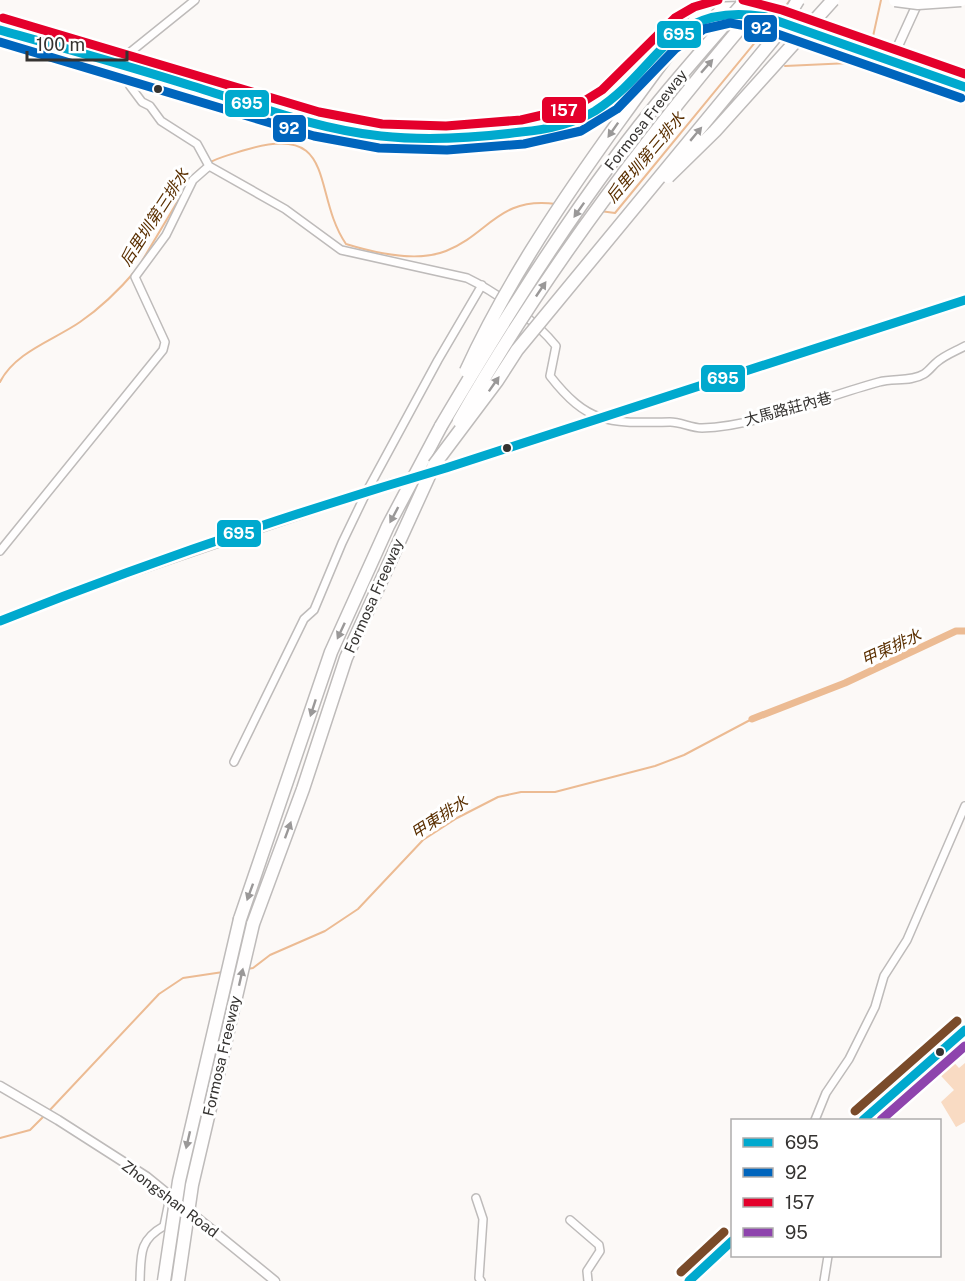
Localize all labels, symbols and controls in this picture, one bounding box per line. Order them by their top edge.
line badge: 92 [743,14,778,43]
text: 92 [751,19,771,38]
line badge: 695 [656,20,702,49]
scale bar [27,24,128,62]
text: 695 [663,25,695,44]
text: 100 m [36,34,85,55]
one-way arrow [700,59,713,74]
street label: Formosa Freeway [601,66,690,173]
unlabelled marker [152,83,164,95]
line badge: 695 [224,89,270,118]
text: 695 [231,94,263,113]
line badge: 157 [541,96,587,124]
text: 157 [550,101,578,120]
water label: 后里圳第三排水 [602,108,689,206]
line badge: 92 [272,114,307,143]
text: 92 [279,119,299,138]
one-way arrow [607,122,619,138]
one-way arrow [689,126,702,142]
water label: 后里圳第三排水 [116,164,193,269]
one-way arrow [573,201,585,217]
one-way arrow [535,282,547,298]
line badge: 695 [700,364,746,393]
text: 695 [707,369,739,388]
one-way arrow [488,377,500,393]
street label: 大馬路莊內巷 [742,389,834,428]
unlabelled marker [501,442,513,454]
one-way arrow [389,506,399,524]
line badge: 695 [216,519,262,548]
text: 695 [223,524,255,543]
street label: Formosa Freeway [341,536,406,656]
one-way arrow [336,622,345,640]
water label: 甲東排水 [858,625,925,670]
one-way arrow [308,699,317,717]
water label: 甲東排水 [407,791,472,843]
one-way arrow [284,821,293,839]
one-way arrow [244,883,254,901]
one-way arrow [236,968,246,986]
street label: Formosa Freeway [199,994,244,1118]
unlabelled marker [934,1046,946,1058]
legend [731,1119,941,1257]
one-way arrow [183,1131,193,1149]
text: 695 [785,1132,819,1153]
street label: Zhongshan Road [119,1157,222,1240]
text: 92 [785,1162,807,1183]
text: 157 [785,1192,815,1213]
text: 95 [785,1222,808,1243]

